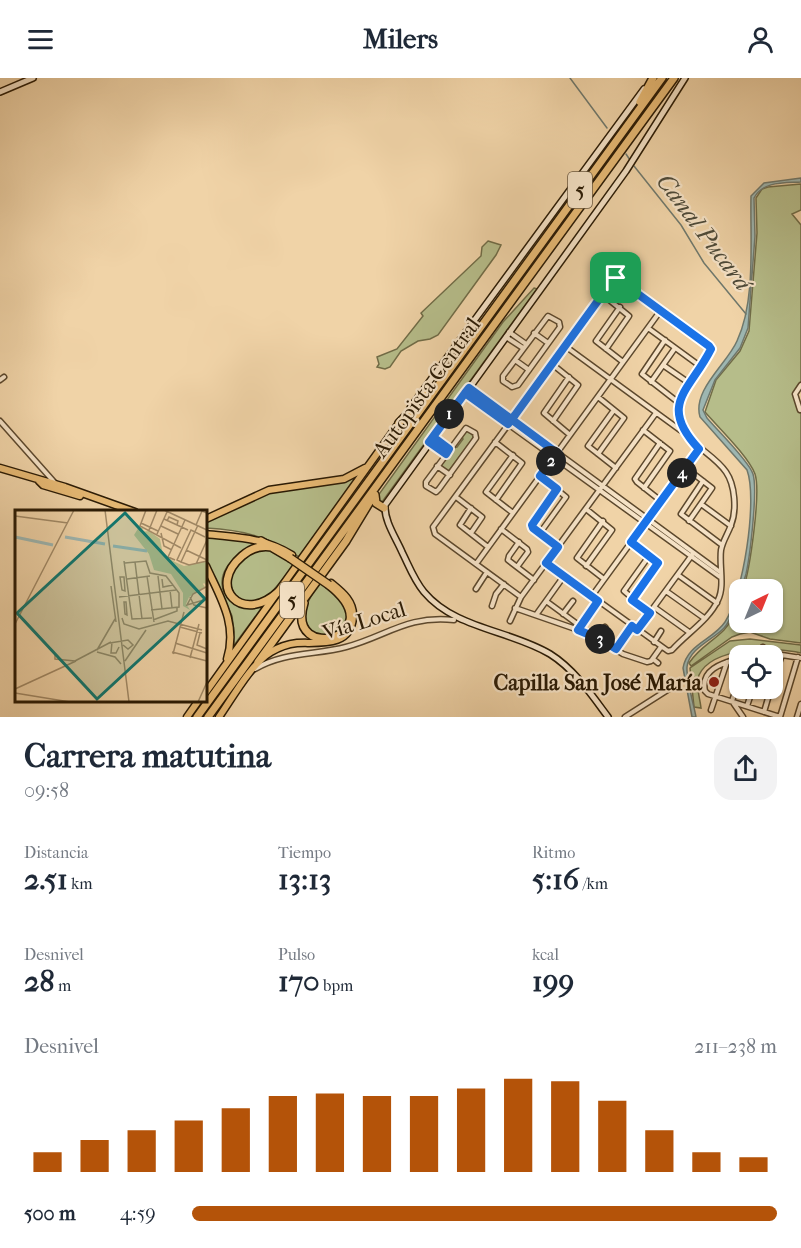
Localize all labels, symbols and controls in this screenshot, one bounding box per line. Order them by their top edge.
icon: menu [24,23,57,56]
text: Milers [363,23,438,55]
icon: person [744,23,777,56]
water label: Canal Pucará [651,168,759,298]
road number: 5 [568,172,592,208]
pin [590,252,641,303]
icon: arrive [599,261,632,294]
street label: Autopista Central [367,313,486,463]
pin: 1 [434,399,464,429]
text: 1 [446,404,452,423]
pin: 2 [536,446,566,476]
text: 2 [547,451,555,470]
pin: 4 [667,458,697,488]
text: 4 [677,463,687,482]
inset map [15,510,207,702]
north arrow [729,579,783,633]
map controls [729,579,783,699]
road number: 5 [280,582,304,618]
street label: Vía Local [319,596,409,646]
pin: 3 [585,624,615,654]
text: 3 [597,629,603,648]
button: locate [729,645,783,699]
place label: Capilla San José María [494,670,703,696]
marker: Capilla San José María [707,675,721,689]
text: Carrera matutina [24,737,271,776]
button: share [714,737,777,800]
text: 09:58 [24,779,69,802]
text: Distancia [24,843,88,862]
text: Tiempo [278,843,331,862]
text: Ritmo [532,843,575,862]
text: 2.51 [24,862,68,897]
text: 13:13 [278,862,331,897]
text: 5:16 [532,862,579,897]
text: km [68,874,93,893]
text: /km [579,874,608,893]
text: Desnivel [24,945,84,964]
text: Pulso [278,945,315,964]
text: kcal [532,945,559,964]
text: 28 [24,964,55,999]
text: 170 [278,964,320,999]
text: 199 [532,964,574,999]
text: m [55,976,71,995]
text: bpm [320,976,353,995]
text: Desnivel [24,1035,99,1058]
text: 211–238 m [694,1035,777,1058]
text: 500 m [24,1202,76,1225]
text: 4:59 [120,1202,156,1225]

